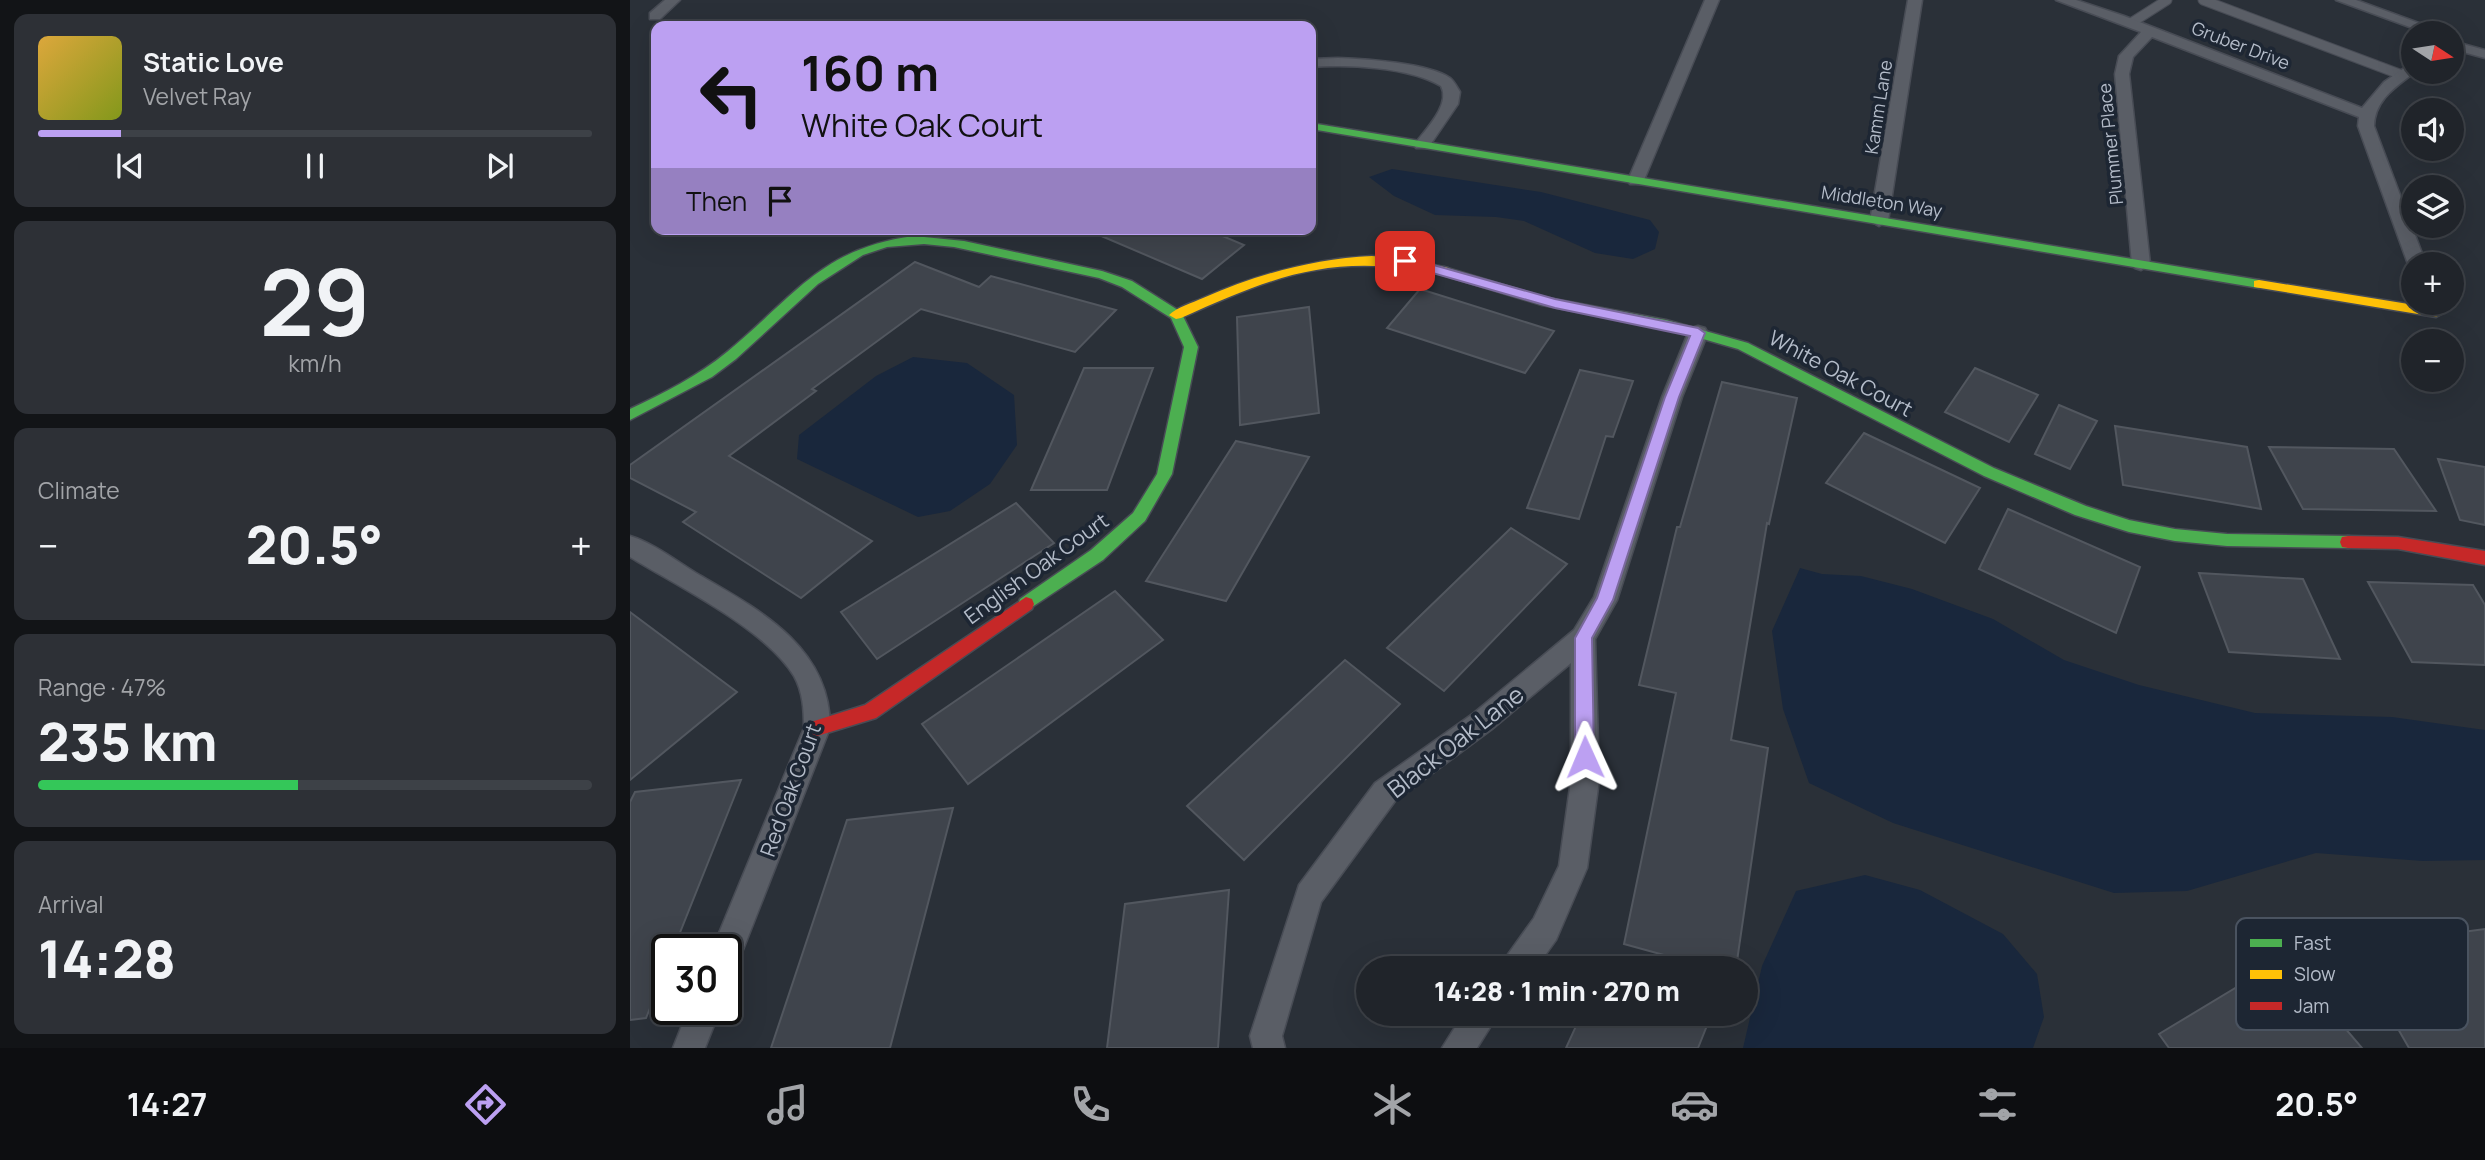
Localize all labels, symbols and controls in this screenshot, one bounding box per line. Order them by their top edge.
street label: Gruber Drive [2189,15,2293,75]
north arrow [2401,21,2464,84]
map controls [2401,21,2464,392]
text: 160 m [801,39,939,106]
text: Static Love [143,44,284,80]
icon: left [686,49,777,140]
street label: Kamm Lane [1859,58,1897,156]
text: Velvet Ray [143,80,252,112]
street label: Plummer Place [2092,82,2128,206]
button: sound [2401,98,2464,161]
text: White Oak Court [801,103,1043,147]
icon: previous [111,147,149,185]
icon: pause [296,147,334,185]
icon: next [481,147,519,185]
button: layers [2401,175,2464,238]
street label: Middleton Way [1820,180,1945,222]
icon: arrive [761,182,799,220]
text: Then [686,183,747,219]
pin [1375,231,1435,291]
text: 29 [260,239,370,363]
icon: arrive [1386,242,1424,280]
button: + [2401,252,2464,315]
street label: White Oak Court [1764,323,1918,423]
button: − [2401,329,2464,392]
text: km/h [288,347,342,379]
text: Climate [38,474,120,506]
street label: English Oak Court [958,506,1114,630]
text: 20.5° [246,509,383,580]
text: − [38,519,59,571]
text: + [570,519,592,571]
text: Range · 47% [38,671,166,703]
street label: Black Oak Lane [1380,677,1530,805]
text: 235 km [38,706,218,777]
street label: Red Oak Court [753,720,827,860]
position arrow [1548,720,1622,794]
text: Arrival [38,888,104,920]
legend [2236,918,2468,1030]
text: 14:28 [38,923,176,994]
text: Fast [2294,930,2331,956]
speed limit sign: 30 [651,934,742,1025]
text: Slow [2294,961,2336,987]
text: 14:28 · 1 min · 270 m [1434,973,1680,1009]
text: Jam [2294,993,2329,1019]
icon: directions [461,1080,510,1129]
icon: music [763,1080,812,1129]
icon: phone [1066,1080,1115,1129]
icon: climate [1368,1080,1417,1129]
icon: car [1670,1080,1719,1129]
icon: filters [1973,1080,2022,1129]
text: 14:27 [127,1082,207,1126]
text: 20.5° [2275,1082,2358,1126]

